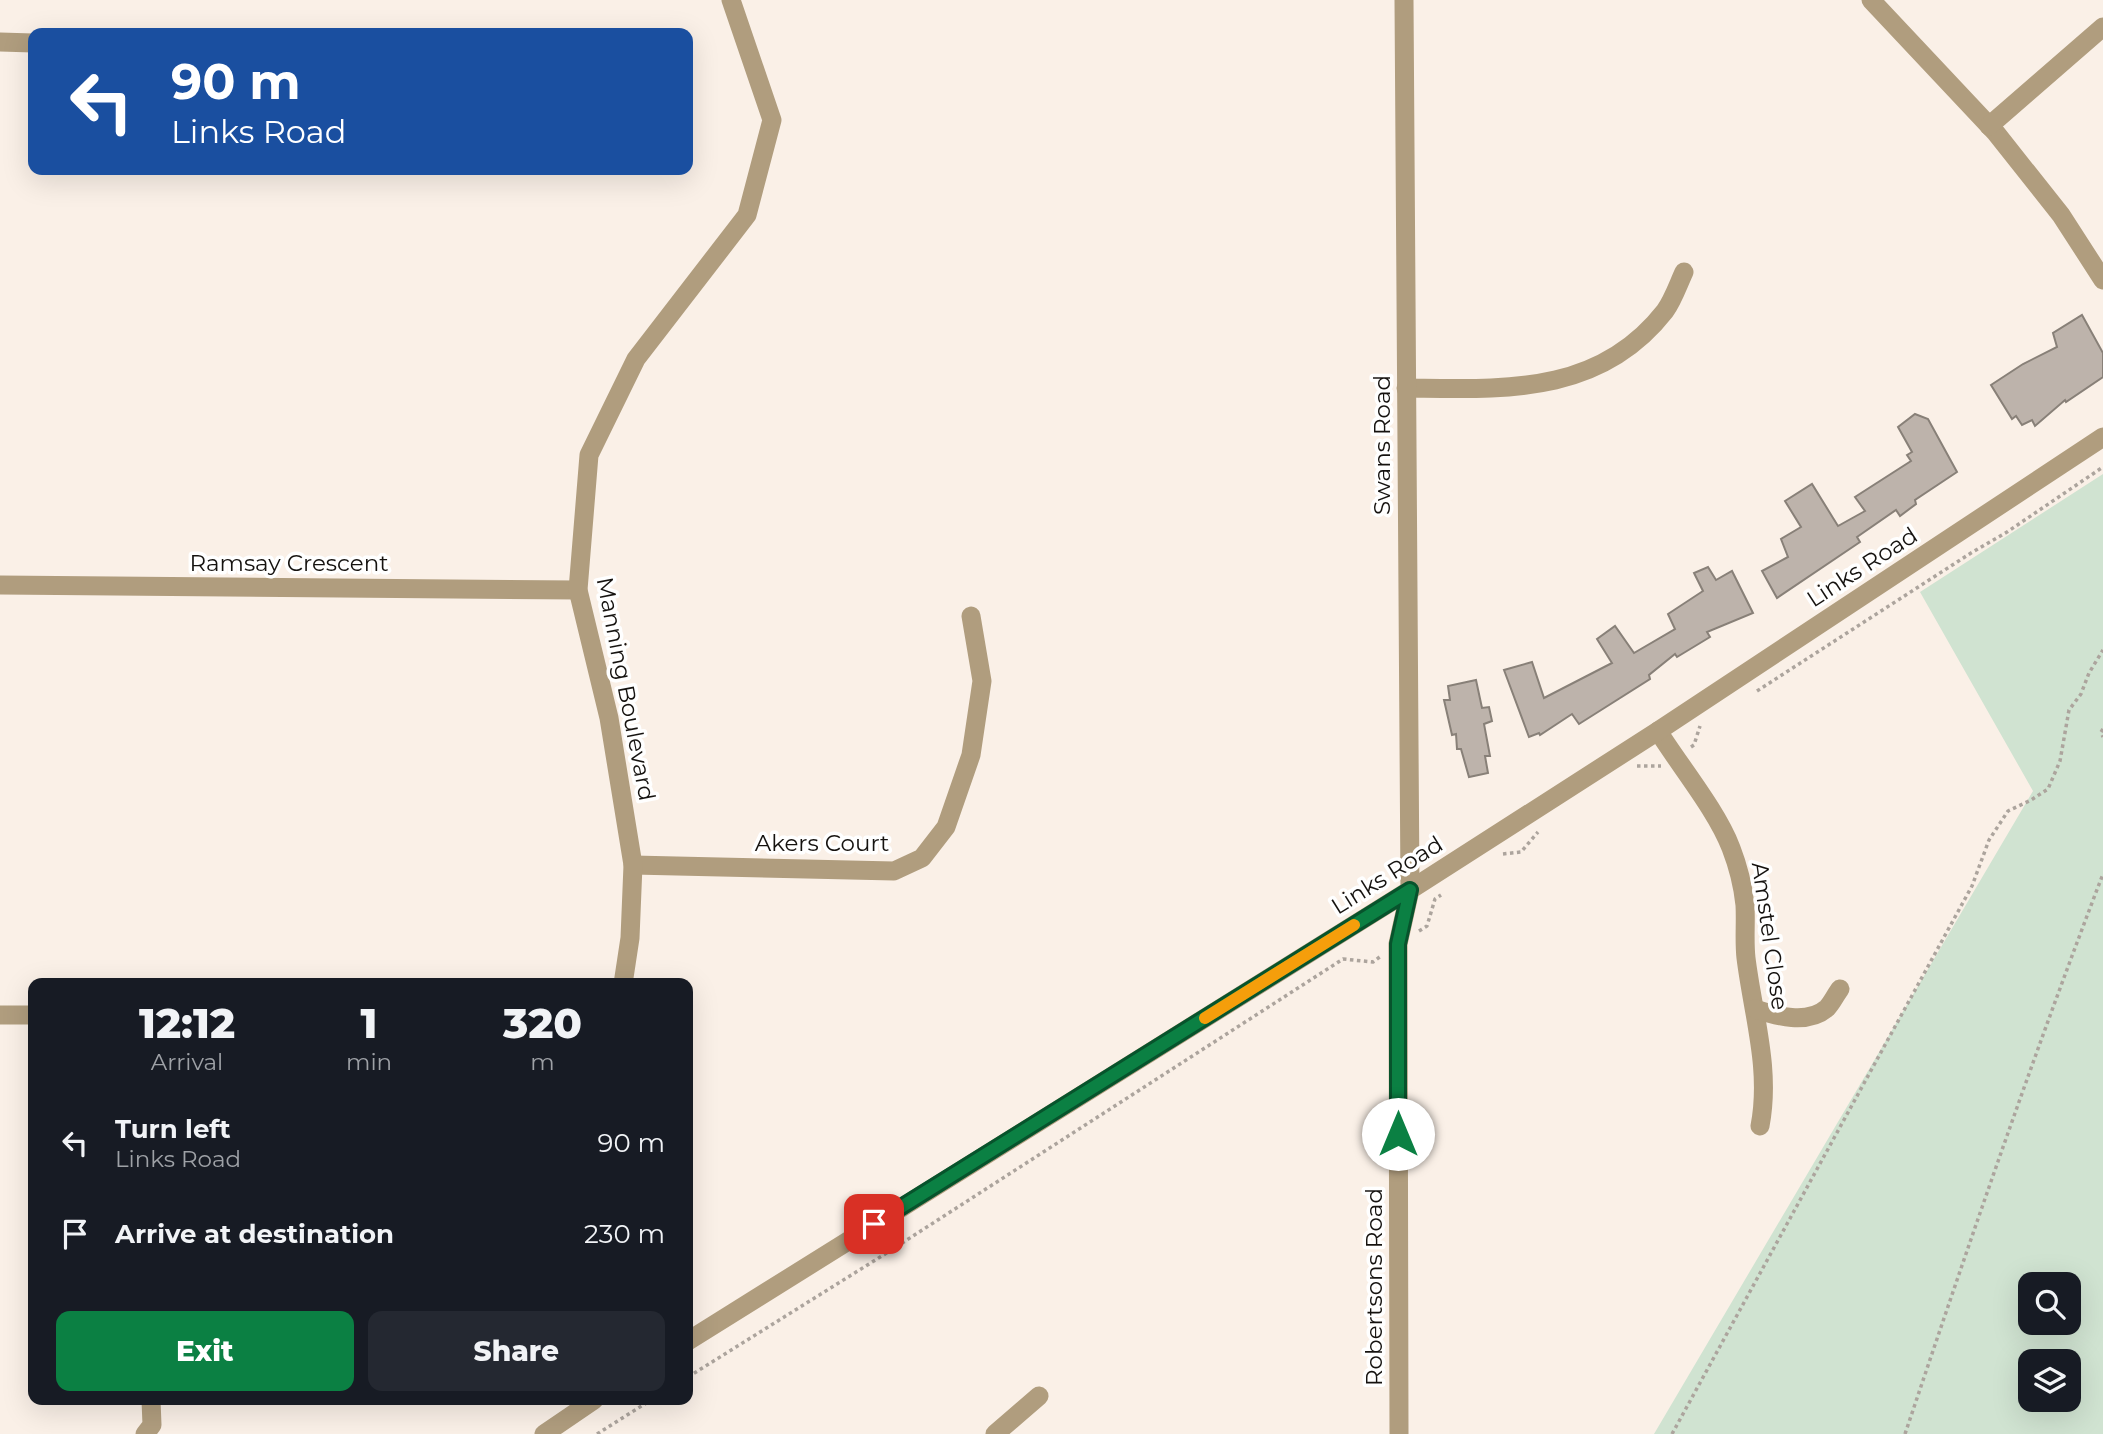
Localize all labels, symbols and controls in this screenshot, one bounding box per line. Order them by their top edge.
text: 90 m [171,52,301,111]
icon: left [56,56,147,147]
text: Links Road [171,112,346,151]
street label: Swans Road [1368,375,1396,515]
street label: Links Road [1802,521,1922,613]
street label: Ramsay Crescent [189,549,389,577]
street label: Manning Boulevard [591,575,661,803]
street label: Akers Court [755,829,889,857]
street label: Links Road [1326,830,1448,920]
street label: Amstel Close [1746,860,1794,1012]
text: 12:12 [139,997,235,1049]
text: 1 [361,997,378,1049]
text: 320 [503,997,582,1049]
text: Arrival [151,1048,223,1076]
text: min [346,1048,392,1076]
text: m [530,1048,555,1076]
position arrow [1361,1097,1435,1171]
text: Turn left [115,1113,231,1145]
icon: left [56,1124,94,1162]
text: 90 m [598,1127,665,1159]
text: Links Road [115,1145,241,1173]
street label: Robertsons Road [1360,1188,1388,1386]
pin [844,1194,904,1254]
icon: arrive [855,1205,893,1243]
icon: arrive [56,1215,94,1253]
text: Arrive at destination [115,1218,394,1250]
text: 230 m [584,1218,665,1250]
map controls [2018,1272,2081,1412]
button: search [2018,1272,2081,1335]
button: Exit [56,1311,354,1391]
button: Share [368,1311,665,1391]
button: layers [2018,1349,2081,1412]

